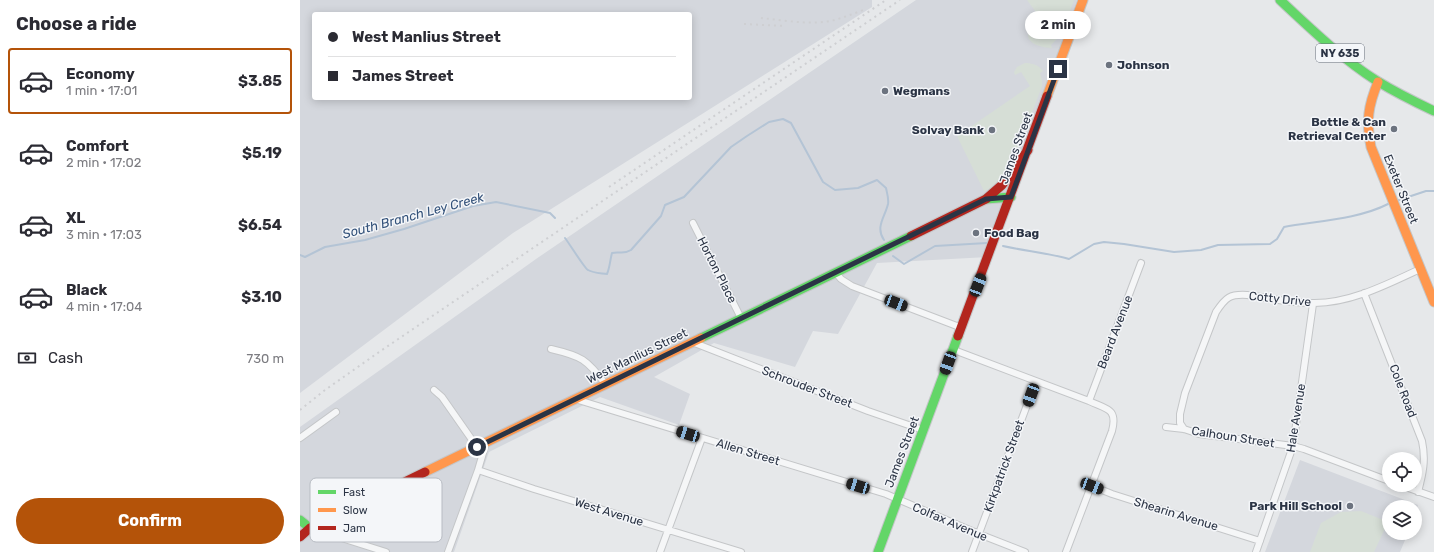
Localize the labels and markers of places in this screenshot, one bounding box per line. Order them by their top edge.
place label: Johnson [1117,58,1170,72]
marker: Johnson [1104,60,1114,70]
place label: Wegmans [893,84,950,98]
marker: Wegmans [880,86,890,96]
place label: Bottle & Can Retrieval Center [1288,115,1387,143]
place label: Solvay Bank [912,123,984,137]
marker: Bottle & Can Retrieval Center [1389,124,1399,134]
marker: Solvay Bank [987,125,997,135]
place label: Food Bag [984,226,1039,240]
marker: Food Bag [971,228,981,238]
place label: Park Hill School [1249,499,1342,513]
marker: Park Hill School [1345,501,1355,511]

